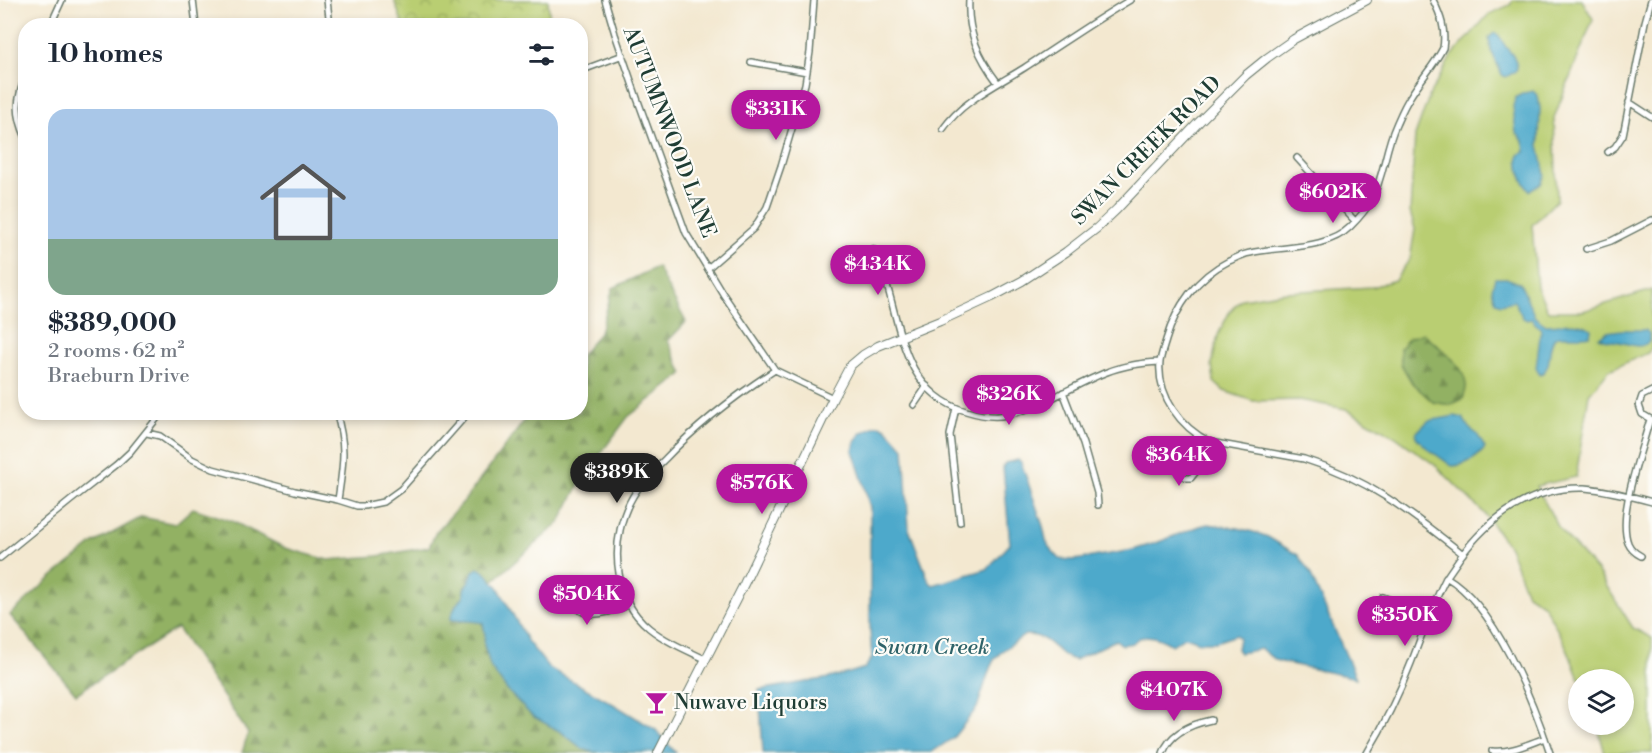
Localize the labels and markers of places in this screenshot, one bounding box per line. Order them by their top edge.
pin: $331K [734,90,818,141]
pin: $602K [1291,173,1375,224]
pin: $434K [836,245,920,296]
pin: $326K [967,375,1051,426]
pin: $364K [1137,436,1221,487]
pin: $389K [575,453,659,504]
pin: $576K [720,464,804,515]
pin: $504K [545,575,629,626]
pin: $350K [1363,596,1447,647]
pin: $407K [1132,671,1216,722]
bar icon: Nuwave Liquors [643,689,669,715]
place label: Nuwave Liquors [674,690,827,716]

